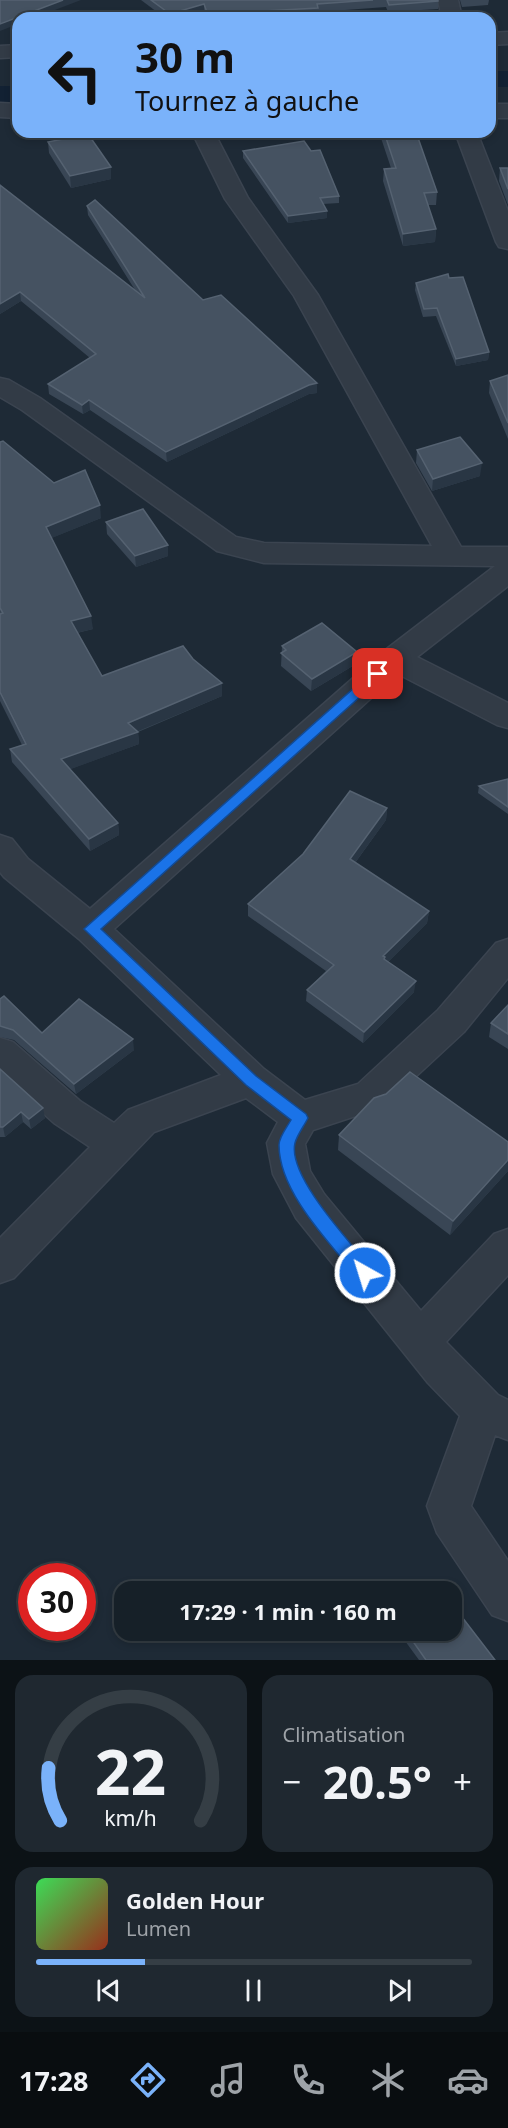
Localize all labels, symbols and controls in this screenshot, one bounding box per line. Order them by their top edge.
text: 30 m [135,28,235,85]
icon: left [36,36,114,114]
text: Tournez à gauche [135,82,359,119]
pin [352,648,403,699]
icon: arrive [361,657,394,690]
position arrow [333,1241,397,1305]
speed limit sign: 30 [18,1563,96,1641]
text: 17:29 · 1 min · 160 m [179,1596,397,1626]
text: Climatisation [283,1721,405,1748]
text: 22 [95,1728,166,1813]
text: 20.5° [323,1751,432,1812]
text: − [283,1759,301,1804]
text: + [453,1759,472,1804]
text: km/h [104,1803,157,1832]
text: Golden Hour [126,1885,264,1915]
text: Lumen [126,1915,191,1942]
icon: previous [92,1974,125,2007]
icon: pause [237,1974,270,2007]
icon: next [383,1974,416,2007]
icon: directions [127,2059,169,2101]
icon: music [207,2059,249,2101]
icon: phone [287,2059,329,2101]
icon: climate [367,2059,409,2101]
icon: car [447,2059,489,2101]
text: 17:28 [19,2062,88,2099]

